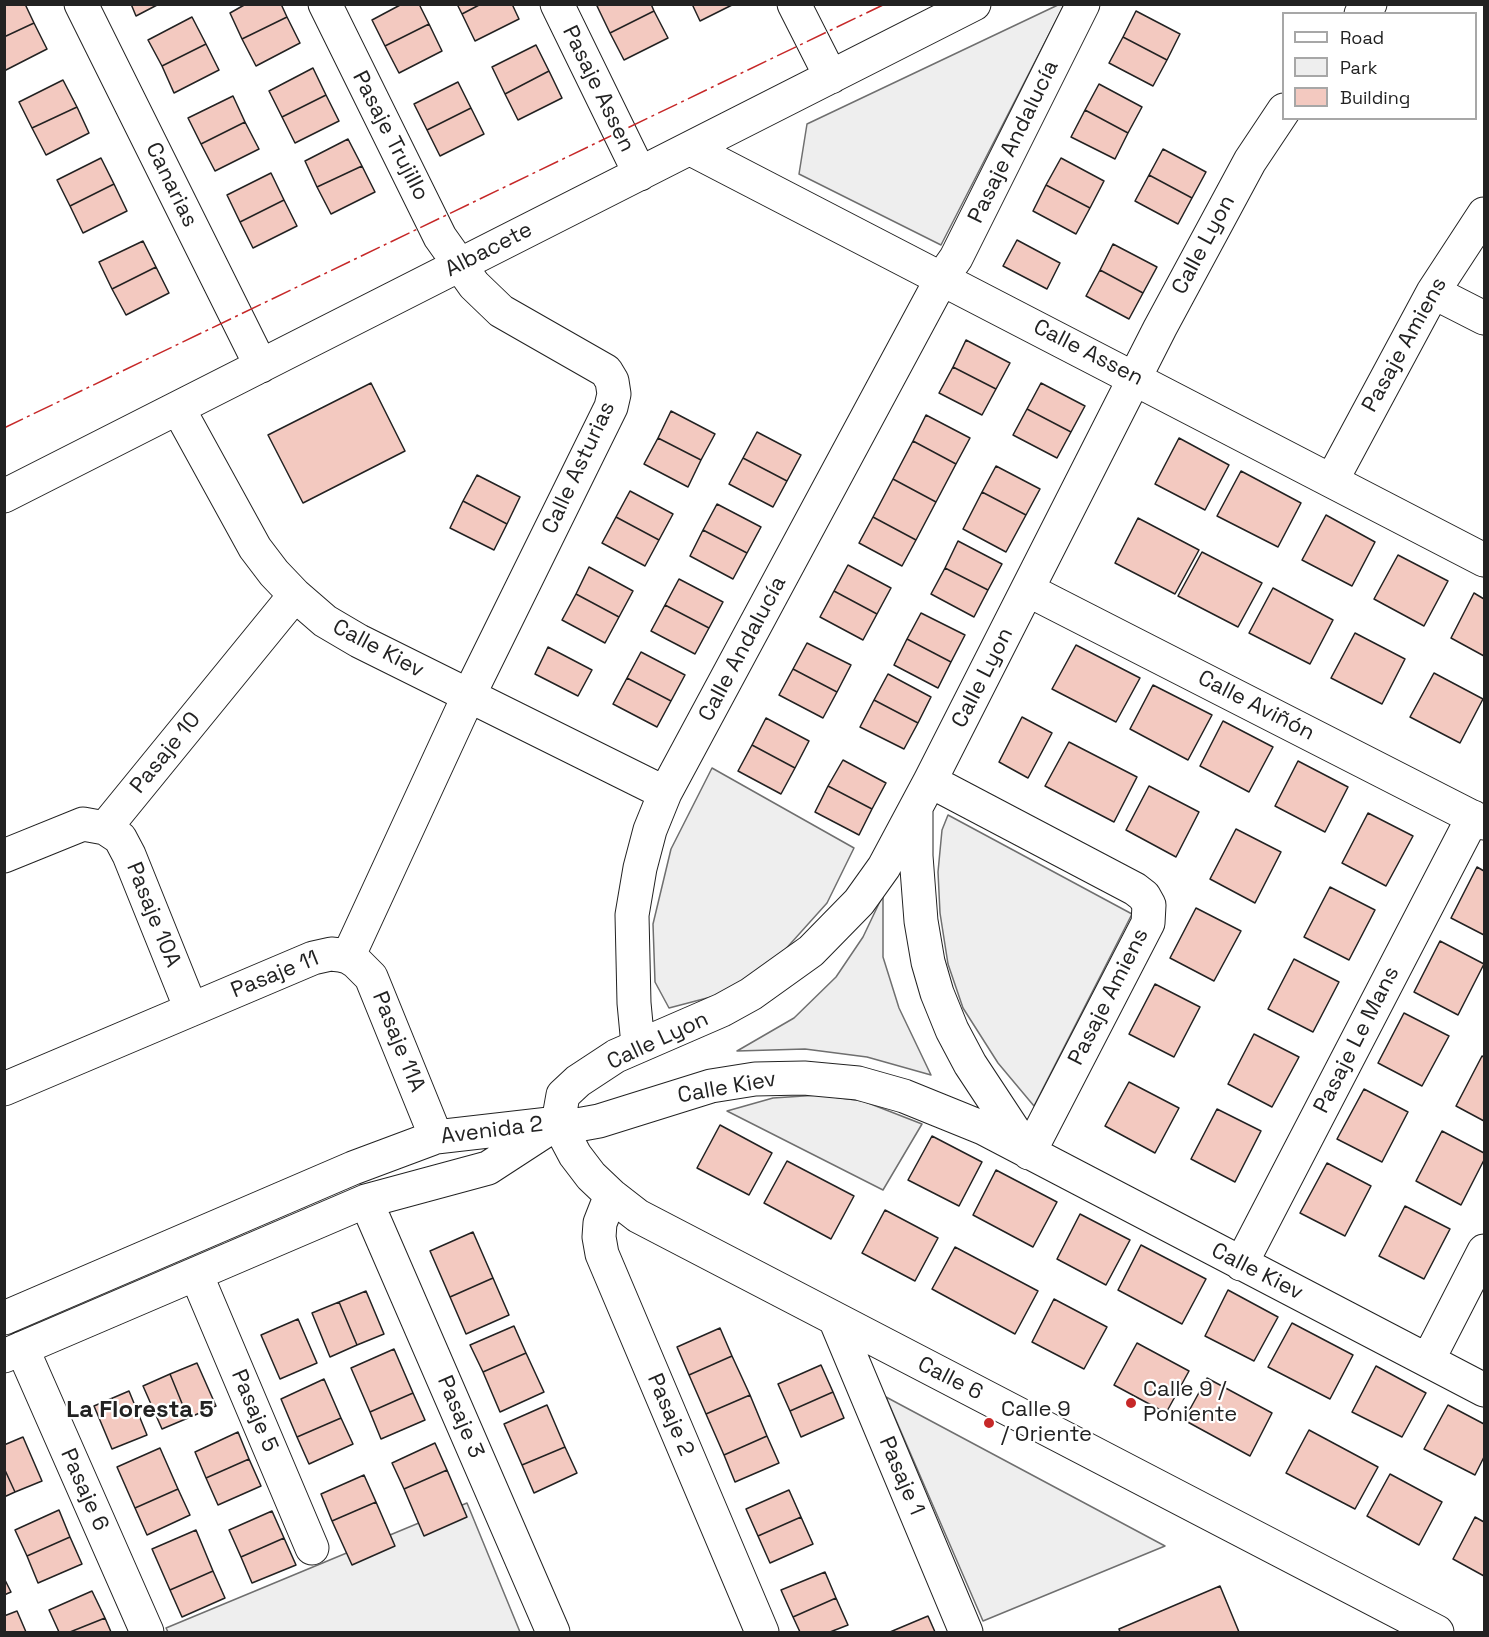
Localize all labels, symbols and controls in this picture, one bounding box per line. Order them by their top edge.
legend [1282,12,1477,120]
street label: Pasaje Assen [556,21,640,157]
text: Road [1340,26,1384,49]
street label: Pasaje Andalucía [963,56,1065,228]
text: Park [1340,56,1377,79]
street label: Pasaje Trujillo [346,67,434,205]
text: Building [1340,86,1410,109]
street label: Canarias [139,138,203,232]
street label: Calle Lyon [1167,191,1241,299]
street label: Albacete [441,217,537,283]
street label: Pasaje Amiens [1357,273,1453,417]
street label: Calle Assen [1029,314,1147,392]
street label: Calle Asturias [537,398,621,538]
street label: Calle Andalucía [694,572,792,726]
street label: Calle Kiev [328,614,428,684]
street label: Calle Lyon [947,624,1019,732]
street label: Calle Aviñón [1193,665,1319,747]
street label: Pasaje 10 [125,707,207,799]
street label: Pasaje 10A [120,859,186,971]
street label: Pasaje Amiens [1063,924,1155,1070]
street label: Pasaje 11 [227,945,323,1005]
street label: Pasaje Le Mans [1309,962,1405,1118]
street label: Pasaje 11A [366,988,430,1096]
street label: Calle Lyon [603,1006,713,1076]
street label: Calle Kiev [676,1066,778,1110]
street label: Avenida 2 [440,1112,544,1150]
street label: Calle Kiev [1207,1238,1307,1306]
street label: Calle 6 [913,1351,987,1407]
street label: Pasaje 5 [225,1366,283,1456]
street label: Pasaje 2 [641,1370,699,1460]
street label: Pasaje 3 [431,1372,489,1462]
place label: Calle 9 / Poniente [1143,1377,1237,1428]
district label: La Floresta 5 [66,1396,214,1424]
marker: Calle 9 / Poniente [1124,1396,1138,1410]
place label: Calle 9 / Oriente [1001,1397,1092,1448]
marker: Calle 9 / Oriente [982,1416,996,1430]
street label: Pasaje 1 [873,1433,929,1519]
street label: Pasaje 6 [54,1445,114,1535]

